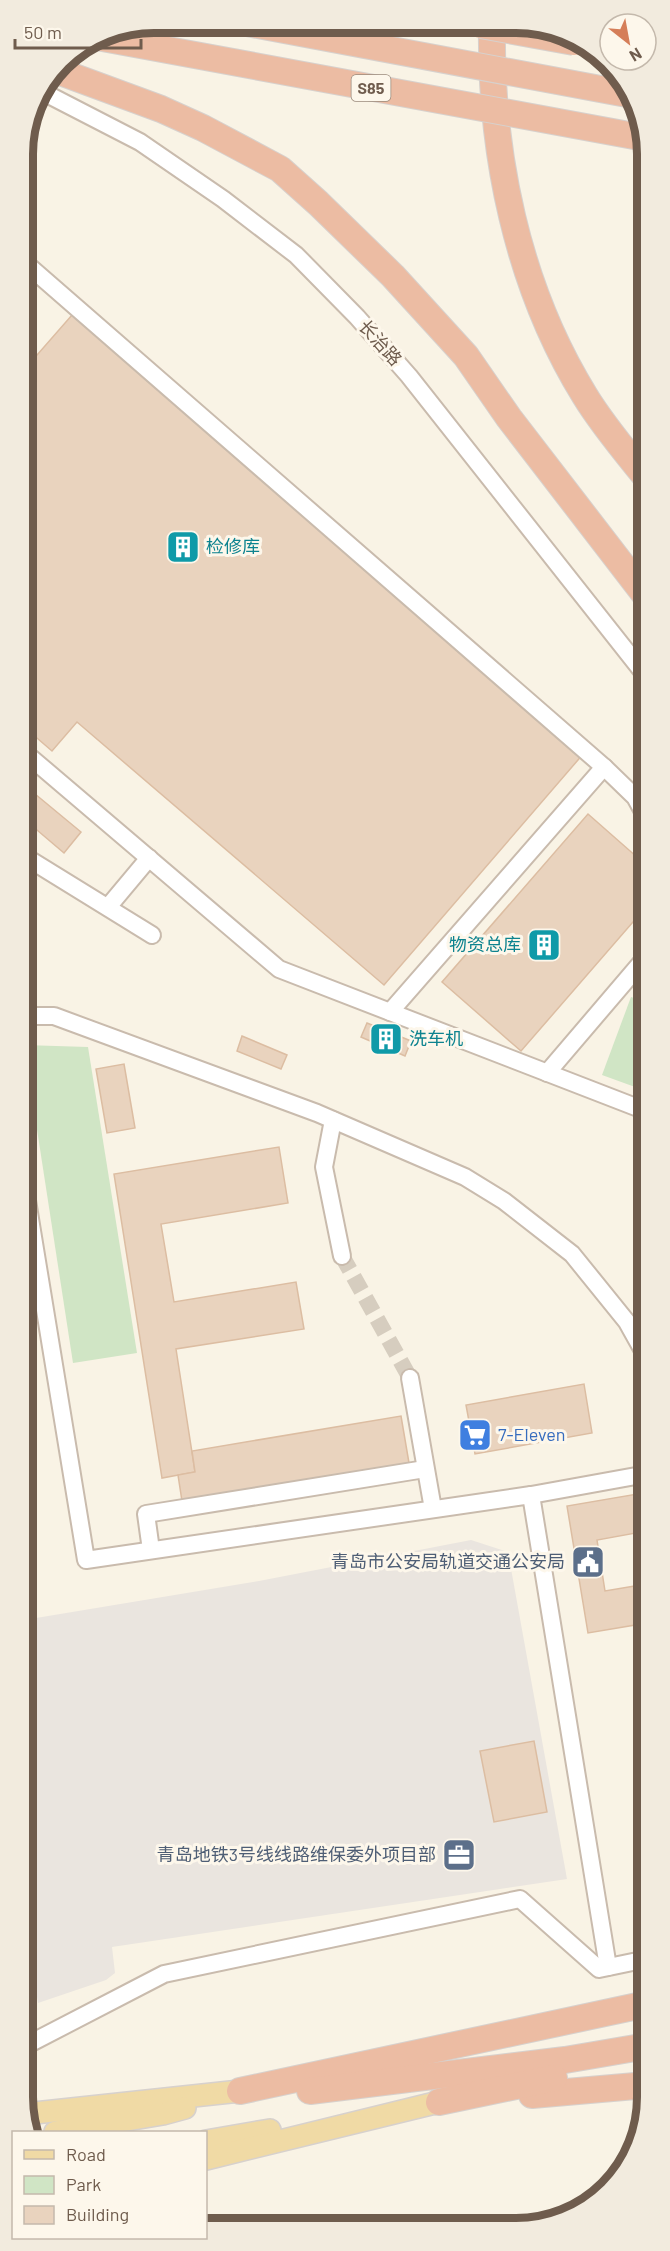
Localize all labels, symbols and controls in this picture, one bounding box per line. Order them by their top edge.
scale bar [15,12,141,50]
north arrow [598,12,658,72]
text: 50 m [24,21,62,43]
text: N [627,44,645,66]
road number: S85 [352,75,391,101]
street label: 长治路 [355,315,407,370]
building icon: 检修库 [165,529,201,565]
place label: 检修库 [206,535,260,557]
building icon: 物资总库 [526,927,562,963]
place label: 物资总库 [449,933,521,955]
building icon: 洗车机 [368,1021,404,1057]
place label: 洗车机 [409,1027,463,1049]
supermarket icon: 7-Eleven [457,1417,493,1453]
place label: 7-Eleven [498,1423,566,1445]
public building icon: 青岛市公安局轨道交通公安局 [570,1544,606,1580]
place label: 青岛市公安局轨道交通公安局 [331,1550,565,1572]
office icon: 青岛地铁3号线线路维保委外项目部 [441,1837,477,1873]
place label: 青岛地铁3号线线路维保委外项目部 [157,1843,436,1865]
legend [12,2131,207,2239]
text: Road [66,2143,106,2165]
text: Park [66,2173,101,2195]
text: Building [66,2203,129,2225]

